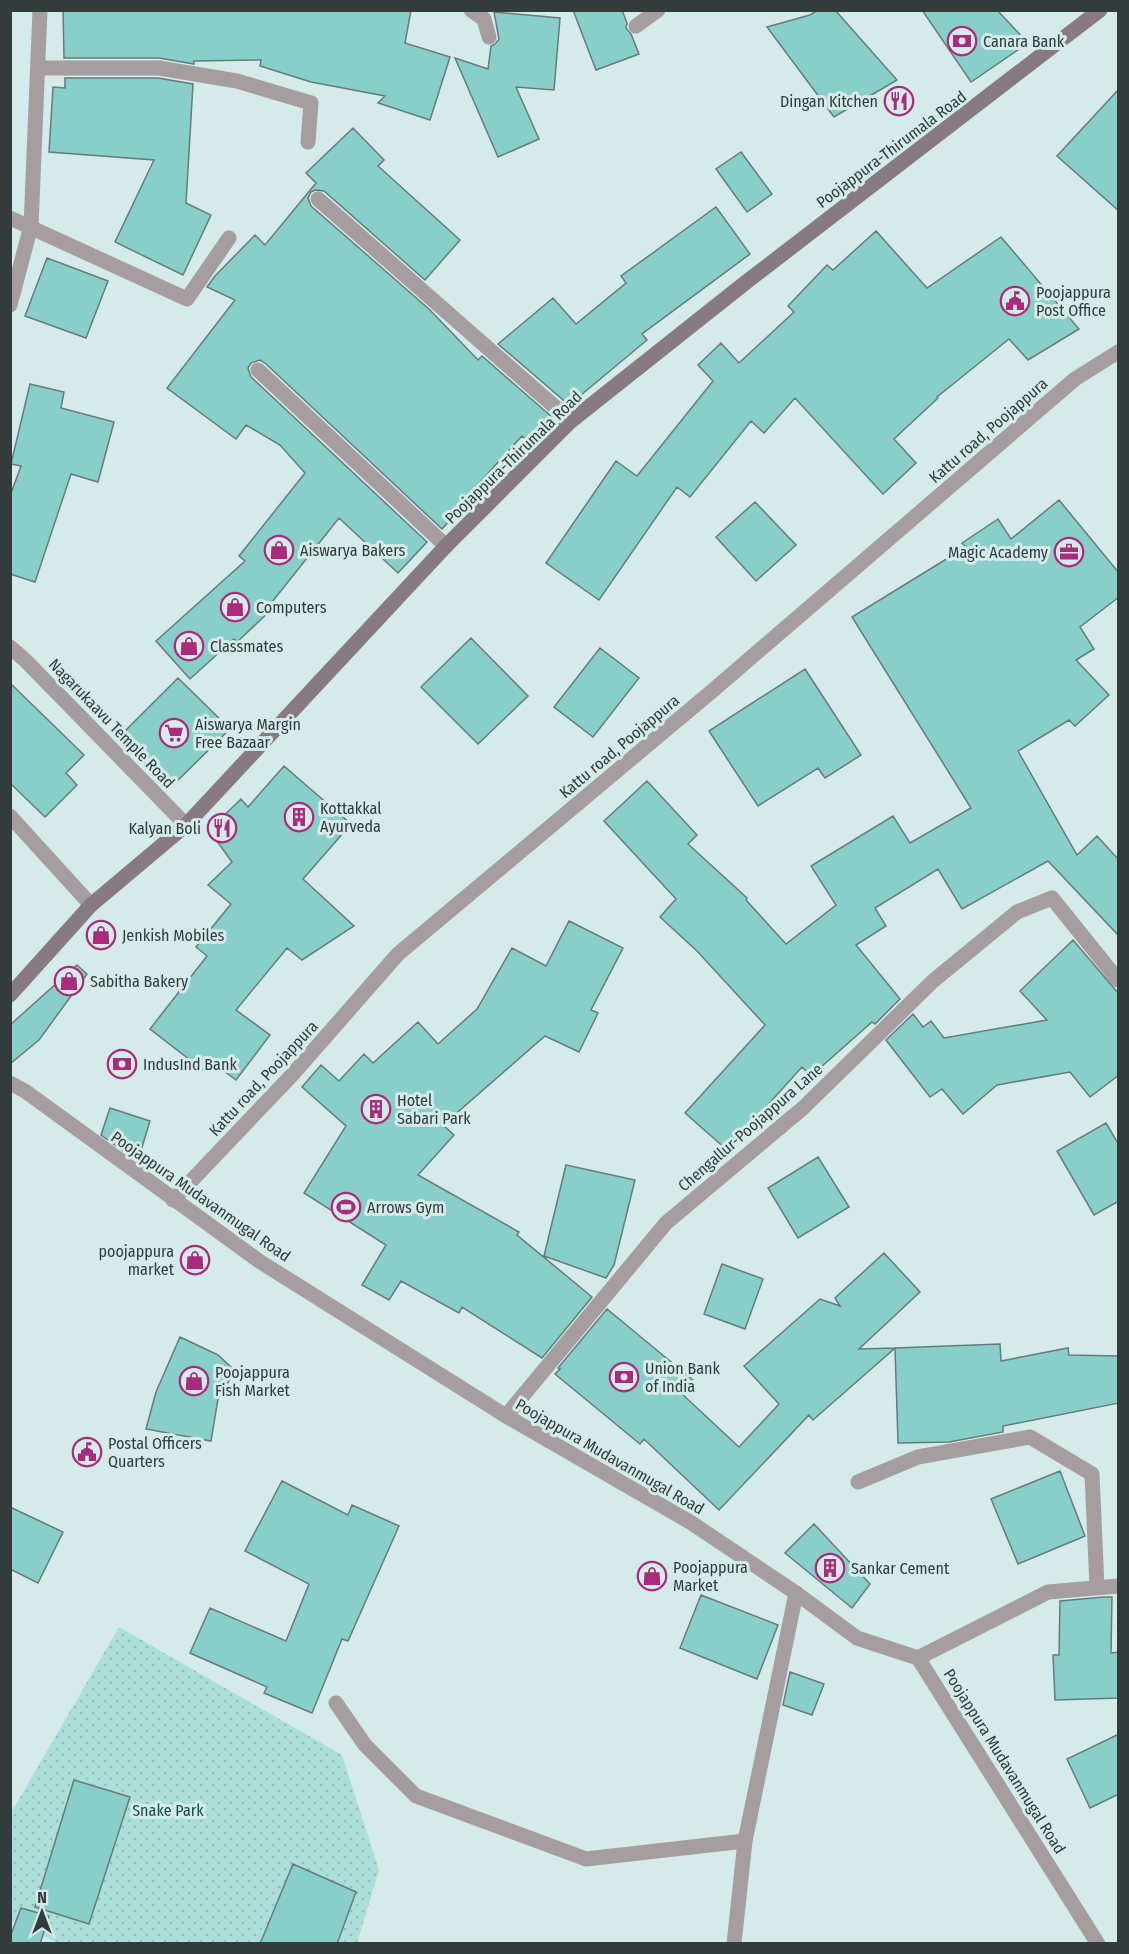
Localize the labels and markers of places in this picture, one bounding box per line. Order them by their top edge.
bank icon: Canara Bank [946,25,978,57]
place label: Canara Bank [983,32,1065,51]
restaurant icon: Dingan Kitchen [883,85,915,117]
place label: Dingan Kitchen [780,92,878,111]
place label: Poojappura Post Office [1036,283,1111,320]
public building icon: Poojappura Post Office [999,285,1031,317]
shop icon: Aiswarya Bakers [263,534,295,566]
office icon: Magic Academy [1053,536,1085,568]
place label: Aiswarya Bakers [300,541,406,560]
place label: Magic Academy [948,543,1049,562]
shop icon: Computers [219,591,251,623]
place label: Computers [256,598,327,617]
shop icon: Classmates [173,630,205,662]
place label: Classmates [210,637,283,656]
place label: Aiswarya Margin Free Bazaar [195,715,301,752]
supermarket icon: Aiswarya Margin Free Bazaar [158,717,190,749]
place label: Kottakkal Ayurveda [320,799,381,836]
building icon: Kottakkal Ayurveda [283,801,315,833]
restaurant icon: Kalyan Boli [206,812,238,844]
place label: Kalyan Boli [129,819,201,838]
shop icon: Jenkish Mobiles [85,919,117,951]
place label: Jenkish Mobiles [122,926,225,945]
shop icon: Sabitha Bakery [53,965,85,997]
place label: Sabitha Bakery [90,972,189,991]
bank icon: IndusInd Bank [106,1048,138,1080]
place label: IndusInd Bank [143,1055,237,1074]
place label: Hotel Sabari Park [397,1091,471,1128]
building icon: Hotel Sabari Park [360,1093,392,1125]
sports icon: Arrows Gym [330,1191,362,1223]
place label: Arrows Gym [367,1198,444,1217]
place label: poojappura market [98,1242,175,1279]
shop icon: poojappura market [179,1244,211,1276]
place label: Union Bank of India [645,1359,721,1396]
bank icon: Union Bank of India [608,1361,640,1393]
place label: Poojappura Fish Market [215,1363,291,1400]
shop icon: Poojappura Fish Market [178,1365,210,1397]
place label: Postal Officers Quarters [108,1434,202,1471]
public building icon: Postal Officers Quarters [71,1436,103,1468]
building icon: Sankar Cement [814,1552,846,1584]
place label: Poojappura Market [673,1558,748,1595]
place label: Sankar Cement [851,1559,950,1578]
shop icon: Poojappura Market [636,1560,668,1592]

